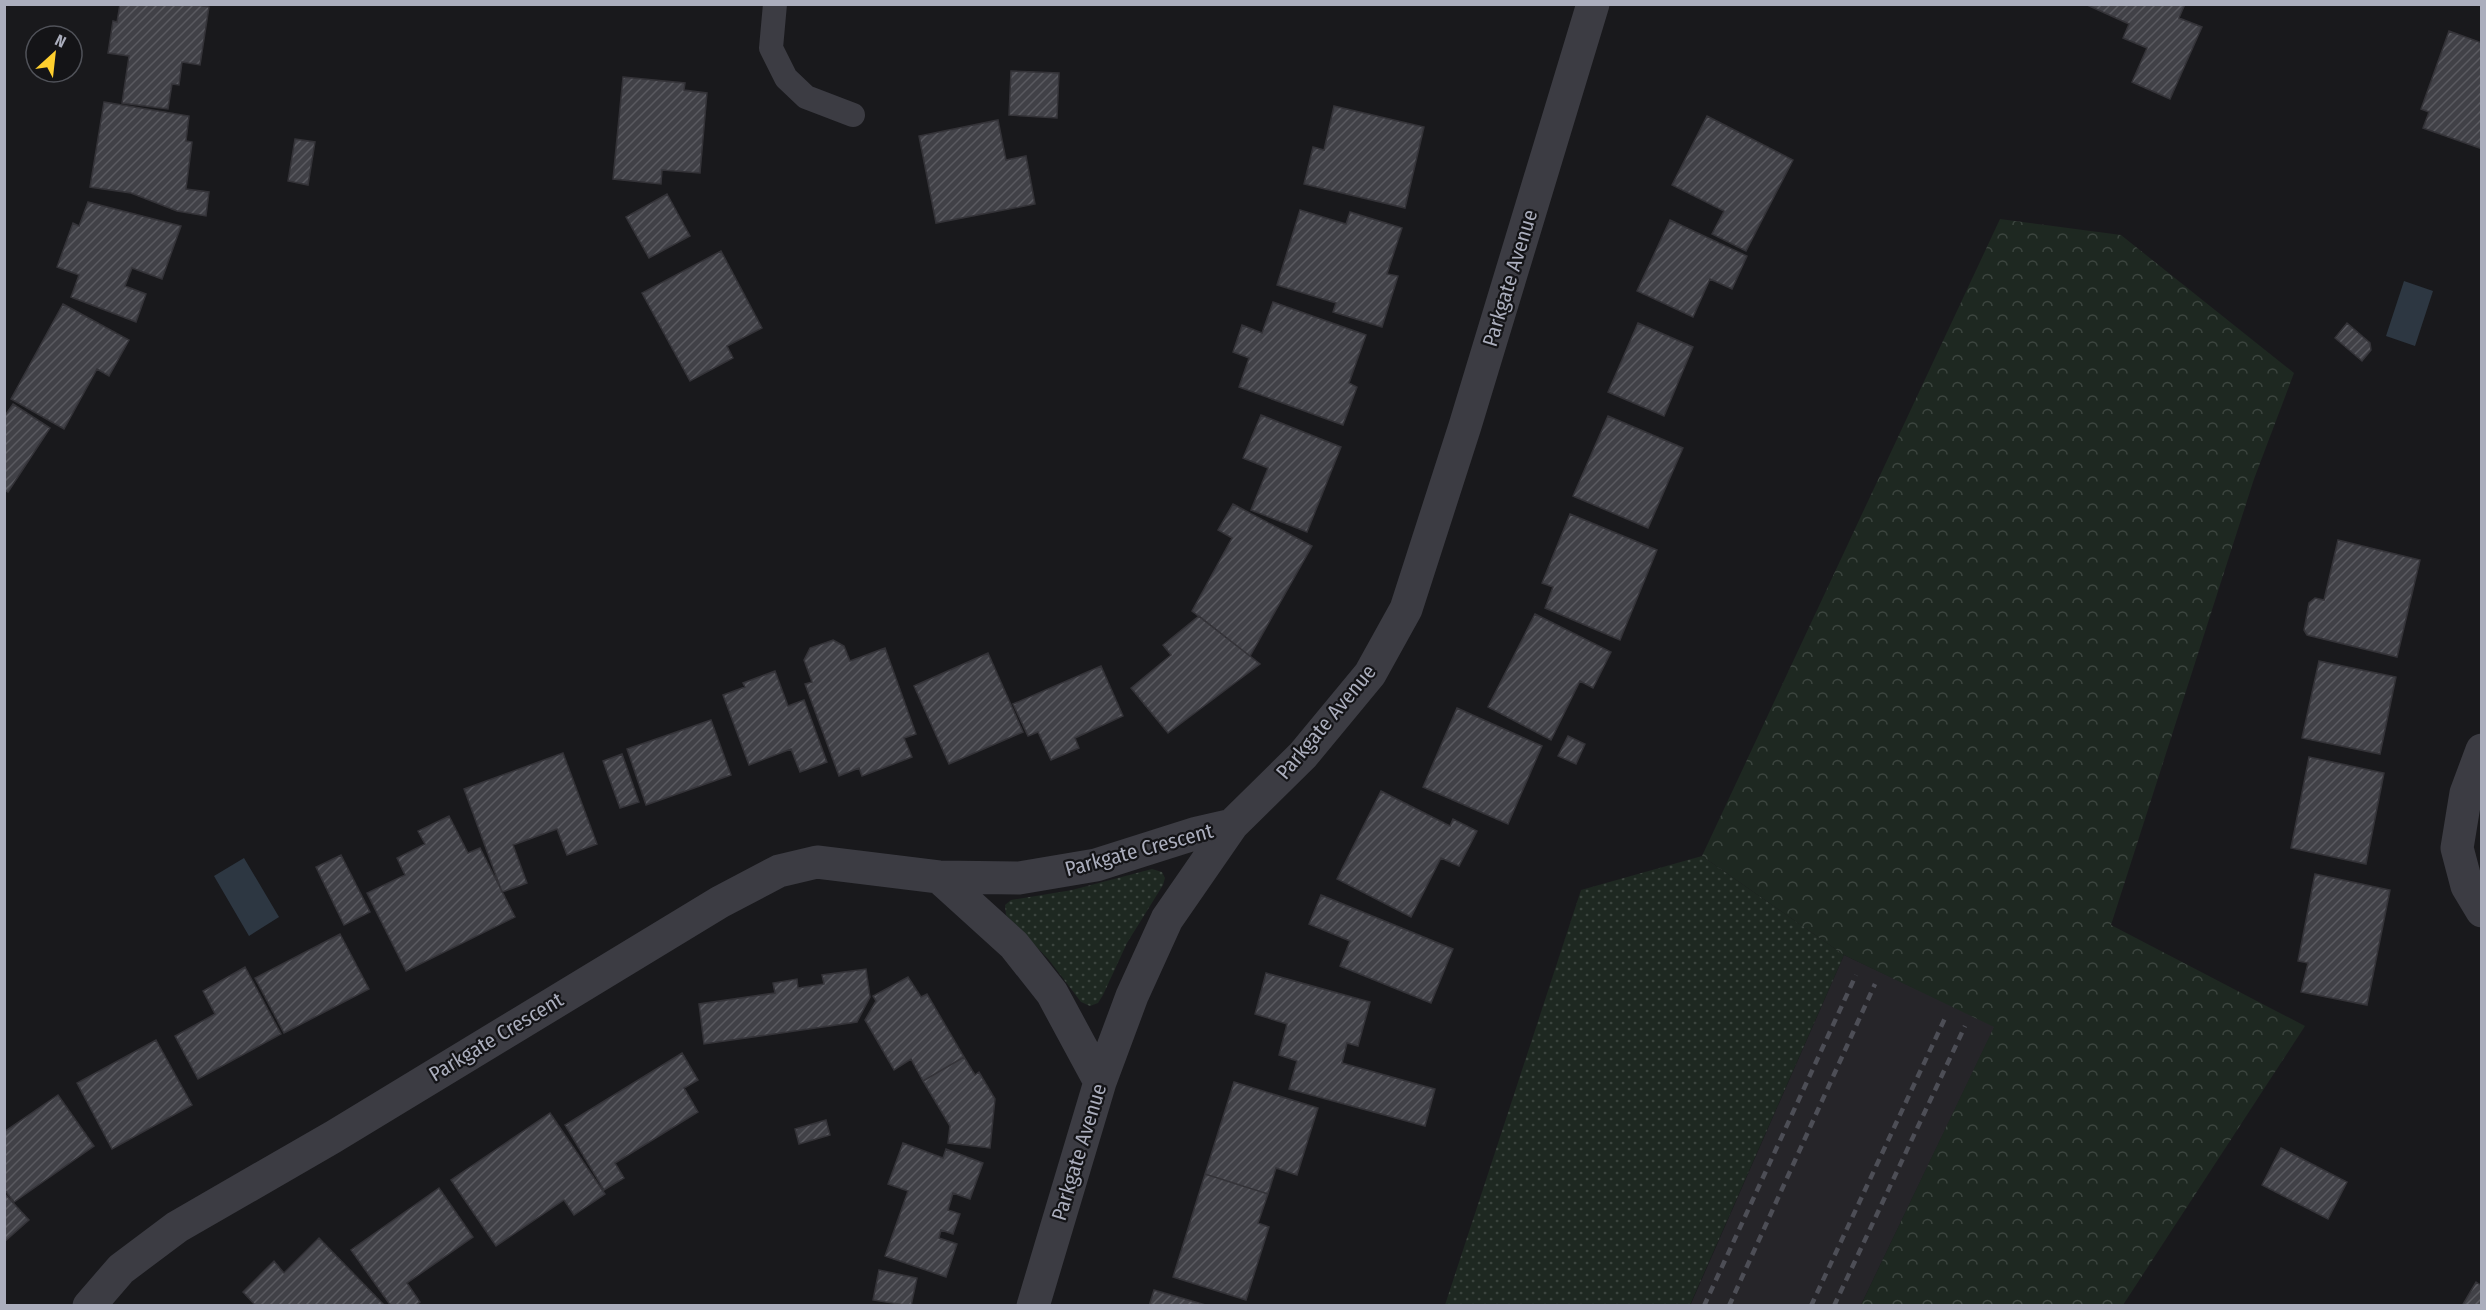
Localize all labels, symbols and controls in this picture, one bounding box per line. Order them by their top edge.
north arrow [24,24,84,84]
text: N [52,30,69,52]
street label: Parkgate Avenue [1477,206,1543,350]
street label: Parkgate Avenue [1270,659,1382,785]
street label: Parkgate Crescent [1062,818,1216,882]
street label: Parkgate Crescent [424,987,568,1087]
street label: Parkgate Avenue [1046,1080,1112,1224]

